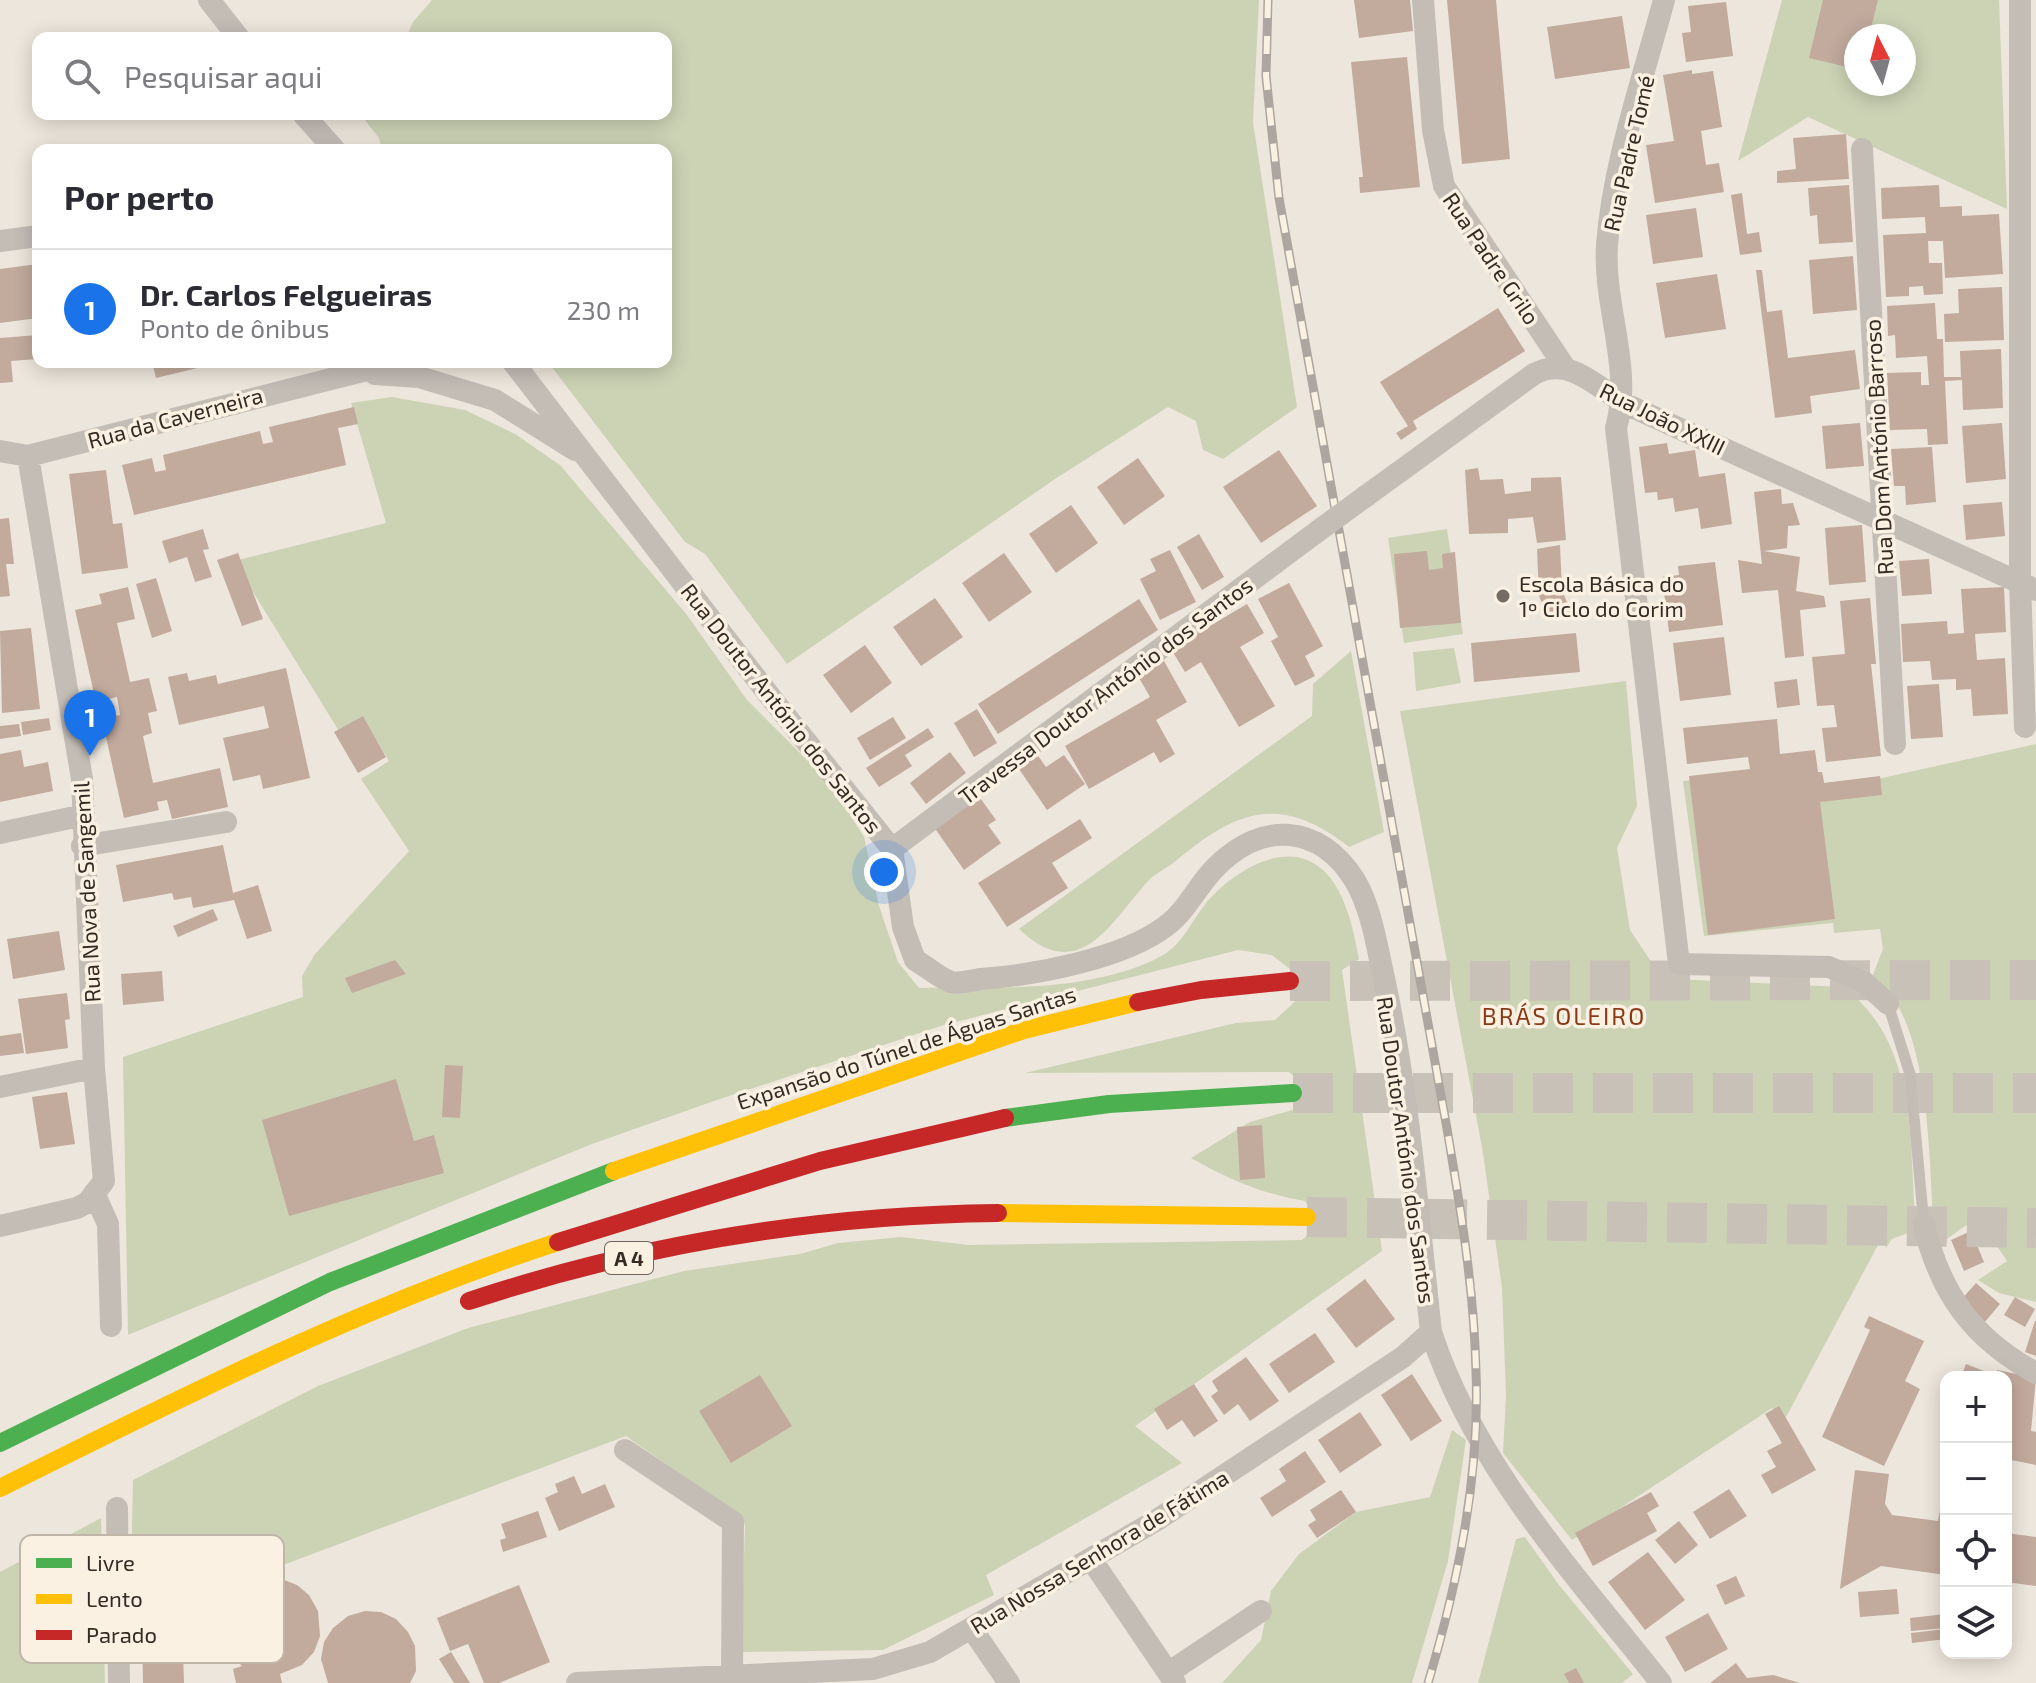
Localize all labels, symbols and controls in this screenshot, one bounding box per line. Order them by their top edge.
north arrow [1844,24,1916,96]
search box [32,32,672,120]
icon: search [60,54,104,98]
text: Pesquisar aqui [124,58,322,94]
street label: Rua Padre Tomé [1597,72,1659,234]
text: Por perto [64,176,214,217]
street label: Rua Padre Grilo [1438,187,1546,329]
text: Dr. Carlos Felgueiras [140,276,432,312]
text: 1 [84,294,96,325]
text: 230 m [567,294,640,325]
text: Ponto de ônibus [140,312,329,343]
street label: Rua Dom António Barroso [1858,318,1898,576]
street label: Rua João XXIII [1596,376,1730,460]
street label: Rua da Caverneira [84,381,266,453]
place label: Escola Básica do 1º Ciclo do Corim [1519,570,1684,621]
street label: Travessa Doutor António dos Santos [953,571,1257,809]
street label: Rua Doutor António dos Santos [676,578,888,838]
marker: Escola Básica do 1º Ciclo do Corim [1494,587,1512,605]
pin: 1 [64,690,116,756]
street label: Rua Nova de Sangemil [67,780,105,1003]
your location [864,852,904,892]
street label: Expansão do Túnel de Águas Santas [733,980,1079,1114]
street label: Rua Doutor António dos Santos [1373,995,1441,1305]
district label: BRÁS OLEIRO [1482,1001,1646,1030]
road number: A 4 [605,1242,653,1274]
map controls [1940,1371,2012,1659]
button: + [1940,1371,2012,1443]
button: − [1940,1443,2012,1515]
street label: Rua Nossa Senhora de Fátima [965,1464,1233,1638]
button: locate [1940,1515,2012,1587]
legend [20,1535,284,1663]
text: Livre [86,1549,135,1575]
text: Lento [86,1585,143,1611]
button: layers [1940,1587,2012,1659]
text: Parado [86,1621,157,1647]

